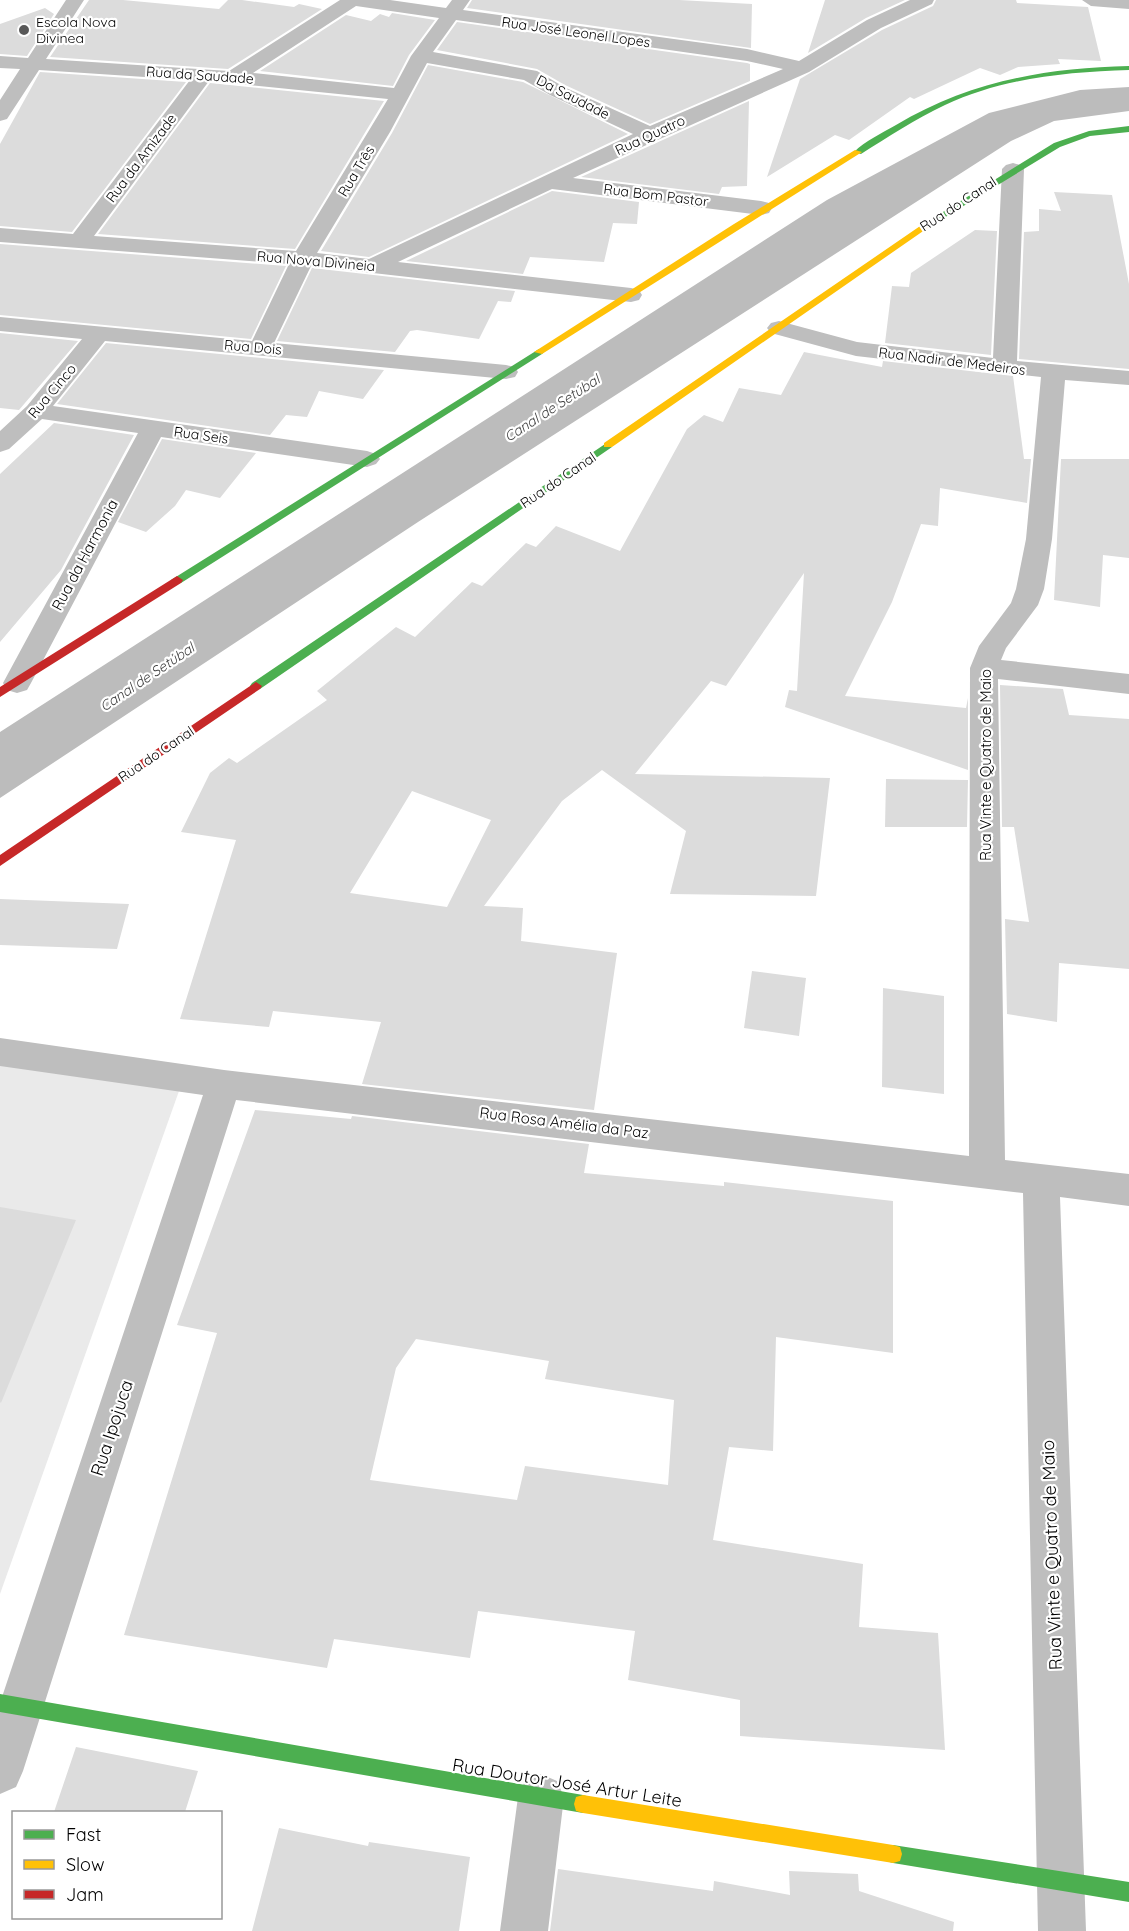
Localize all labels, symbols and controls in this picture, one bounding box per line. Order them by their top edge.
place label: Escola Nova Divinea [36,13,116,47]
street label: Rua José Leonel Lopes [500,13,652,51]
marker: Escola Nova Divinea [17,23,31,37]
street label: Rua da Saudade [146,62,255,88]
street label: Da Saudade [533,71,613,123]
street label: Rua da Amizade [102,110,180,206]
street label: Rua Quatro [612,111,688,159]
street label: Rua Três [334,142,378,200]
street label: Rua do Canal [916,173,1000,235]
street label: Rua Bom Pastor [603,180,710,210]
street label: Rua Nova Divineia [256,247,376,275]
street label: Rua Dois [223,336,283,358]
street label: Rua Nadir de Medeiros [877,343,1027,379]
street label: Rua Cinco [24,360,80,422]
water label: Canal de Setúbal [501,369,605,446]
street label: Rua Seis [173,422,229,448]
street label: Rua do Canal [517,448,599,512]
street label: Rua da Harmonia [47,496,122,614]
water label: Canal de Setúbal [96,638,199,715]
street label: Rua Vinte e Quatro de Maio [976,669,995,861]
street label: Rua do Canal [115,722,197,786]
street label: Rua Rosa Amélia da Paz [478,1103,650,1142]
street label: Rua Ipojuca [85,1377,138,1479]
street label: Rua Vinte e Quatro de Maio [1036,1439,1067,1671]
street label: Rua Doutor José Artur Leite [451,1753,684,1812]
legend [12,1811,222,1919]
text: Fast [66,1823,101,1846]
text: Slow [66,1853,104,1876]
text: Jam [66,1883,104,1906]

